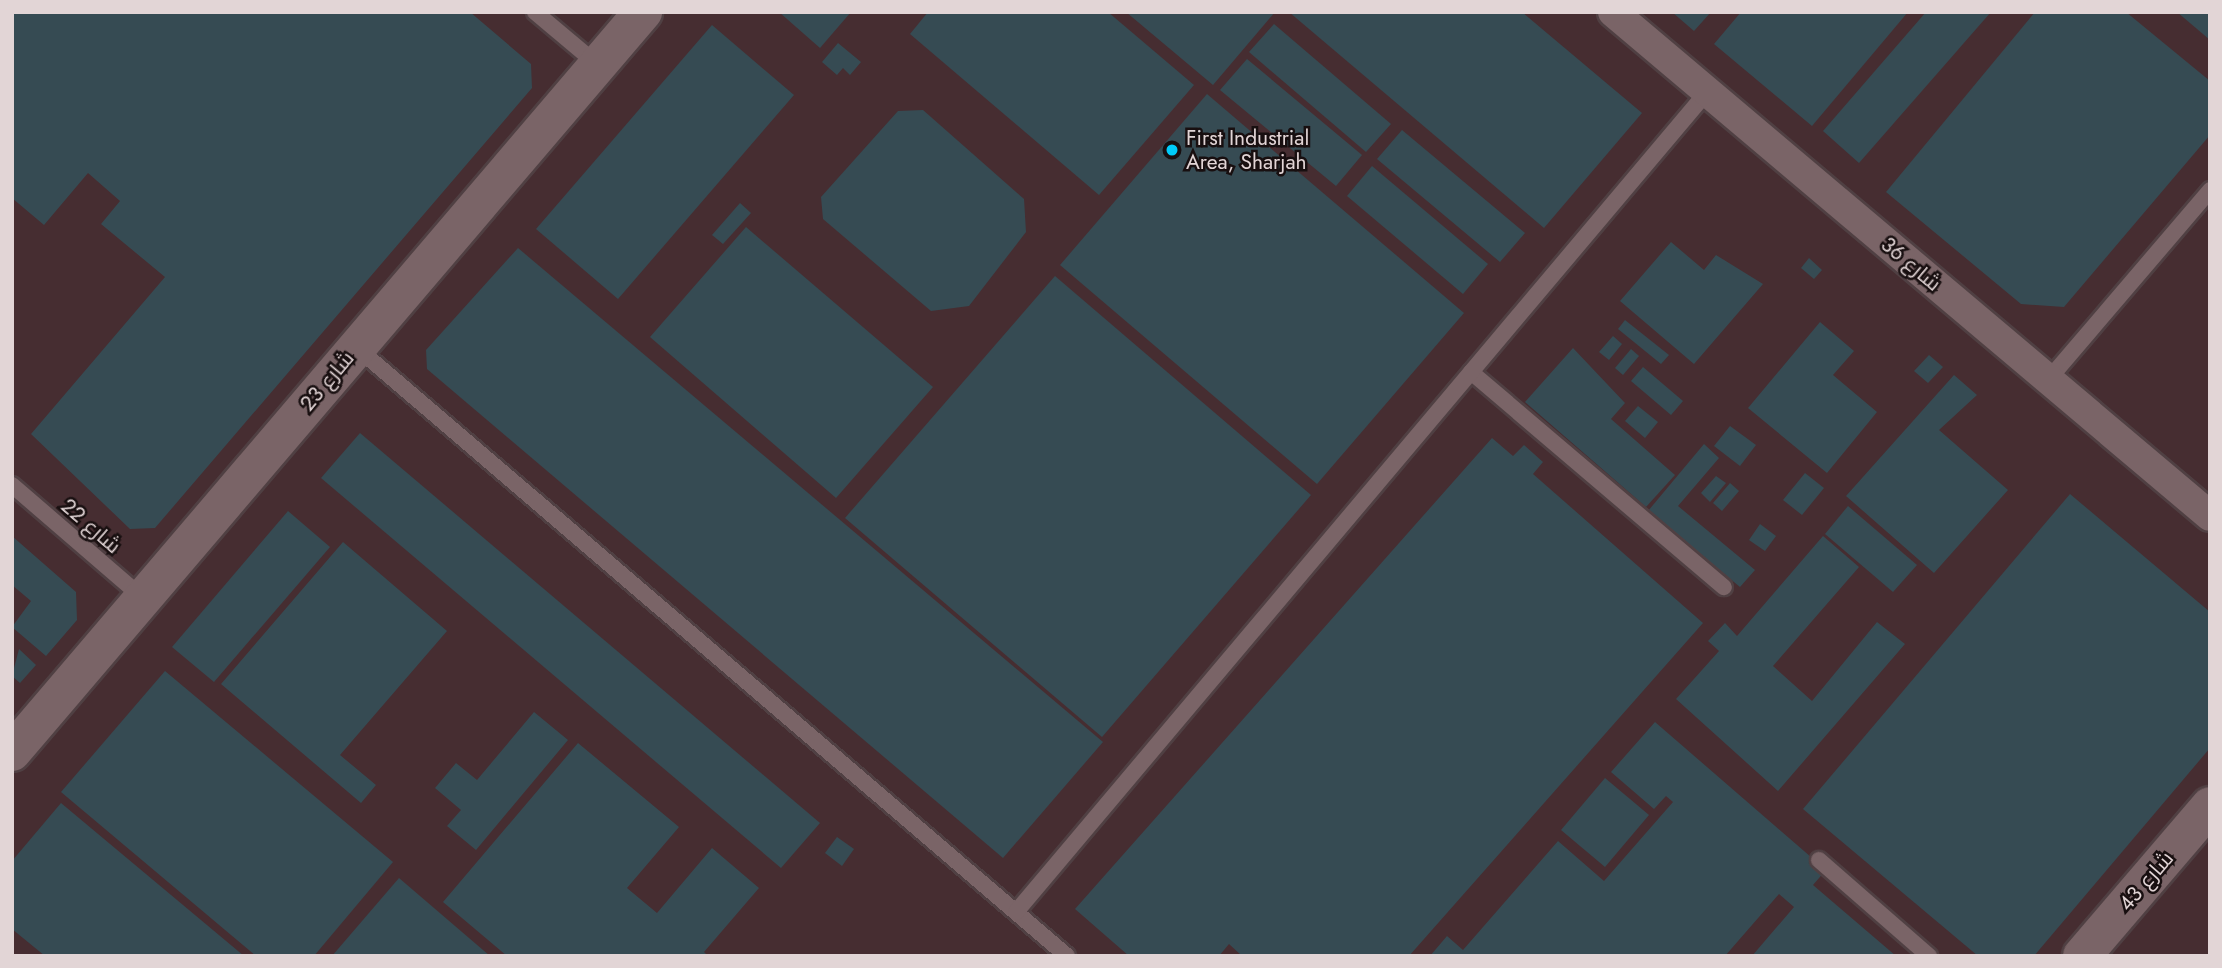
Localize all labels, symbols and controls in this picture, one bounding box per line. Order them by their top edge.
place label: First Industrial Area, Sharjah [1186,125,1309,175]
marker: First Industrial Area, Sharjah [1164,142,1180,158]
street label: شارع 36 [1876,232,1946,296]
street label: شارع 23 [295,346,359,416]
street label: شارع 22 [56,493,126,559]
street label: شارع 43 [2113,846,2179,916]

